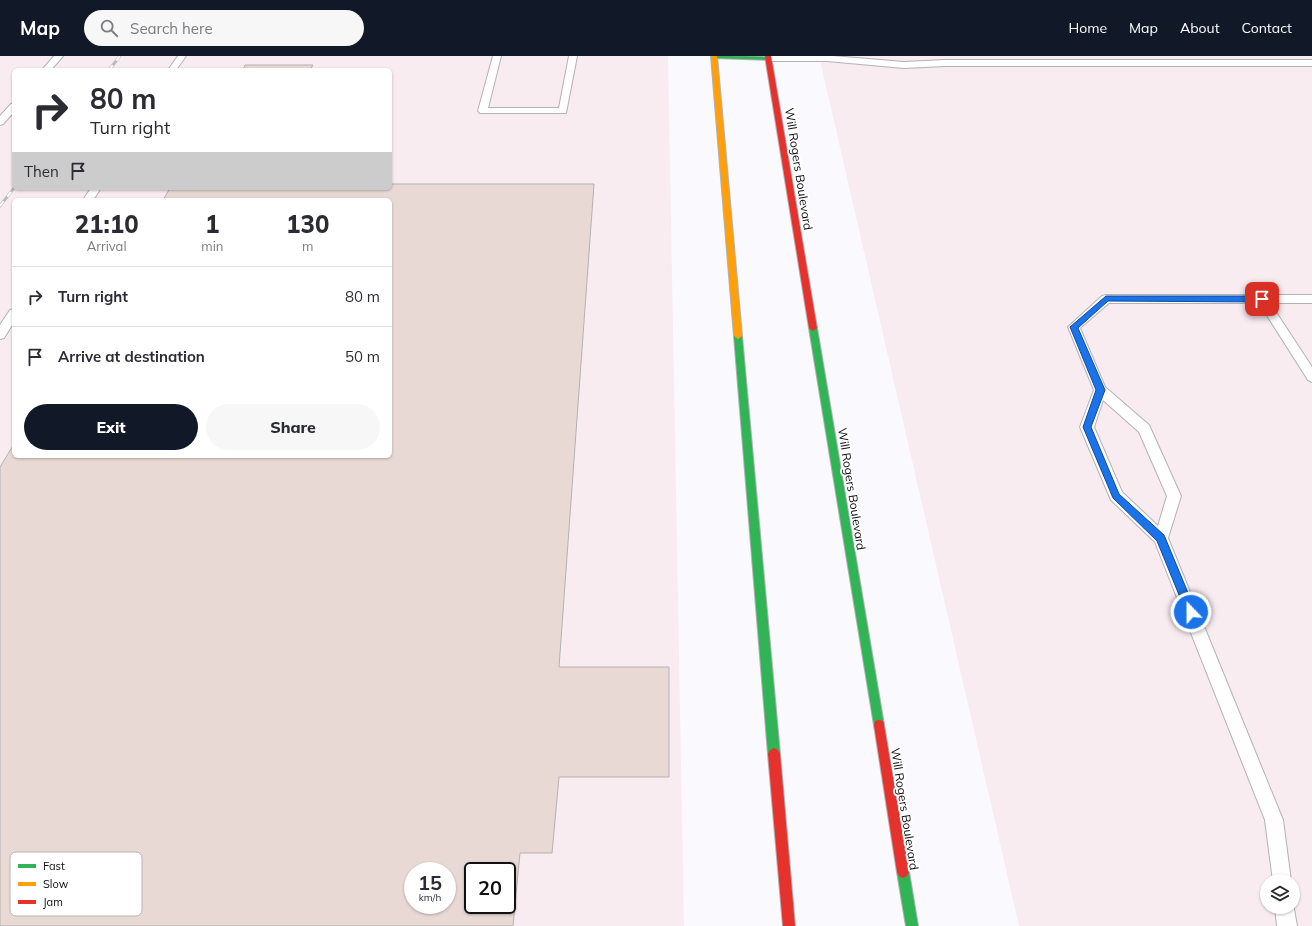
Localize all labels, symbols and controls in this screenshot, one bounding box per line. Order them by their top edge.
search box [84,10,364,46]
text: Map [20,16,60,40]
icon: search [98,17,120,39]
text: Search here [130,19,213,38]
text: Home [1068,19,1107,37]
text: Map [1129,19,1158,37]
text: About [1180,19,1220,37]
text: Contact [1242,19,1292,37]
text: 80 m [90,81,156,116]
icon: right [24,84,76,136]
street label: Will Rogers Boulevard [782,107,816,231]
text: Turn right [90,116,170,139]
icon: arrive [67,160,89,182]
text: Then [24,162,59,181]
text: 21:10 [75,209,139,239]
text: 1 [205,209,220,239]
text: 130 [286,209,329,239]
text: Arrival [87,238,127,254]
text: min [201,238,223,254]
text: m [302,238,313,254]
pin [1245,282,1279,316]
icon: right [24,286,46,308]
text: Turn right [58,287,128,306]
text: 80 m [345,287,380,306]
icon: arrive [1251,288,1273,310]
icon: arrive [24,346,46,368]
text: Arrive at destination [58,347,205,366]
text: 50 m [345,347,380,366]
button: Exit [24,404,198,450]
button: Share [206,404,380,450]
street label: Will Rogers Boulevard [835,427,869,551]
position arrow [1170,591,1212,633]
street label: Will Rogers Boulevard [888,747,922,871]
legend [10,852,142,916]
text: Fast [43,859,65,873]
speed limit sign: 20 [464,862,516,914]
text: 15 [418,870,442,895]
map controls [1260,874,1300,914]
button: layers [1260,874,1300,914]
text: Slow [43,877,69,891]
text: km/h [419,891,441,904]
text: Jam [43,895,63,909]

